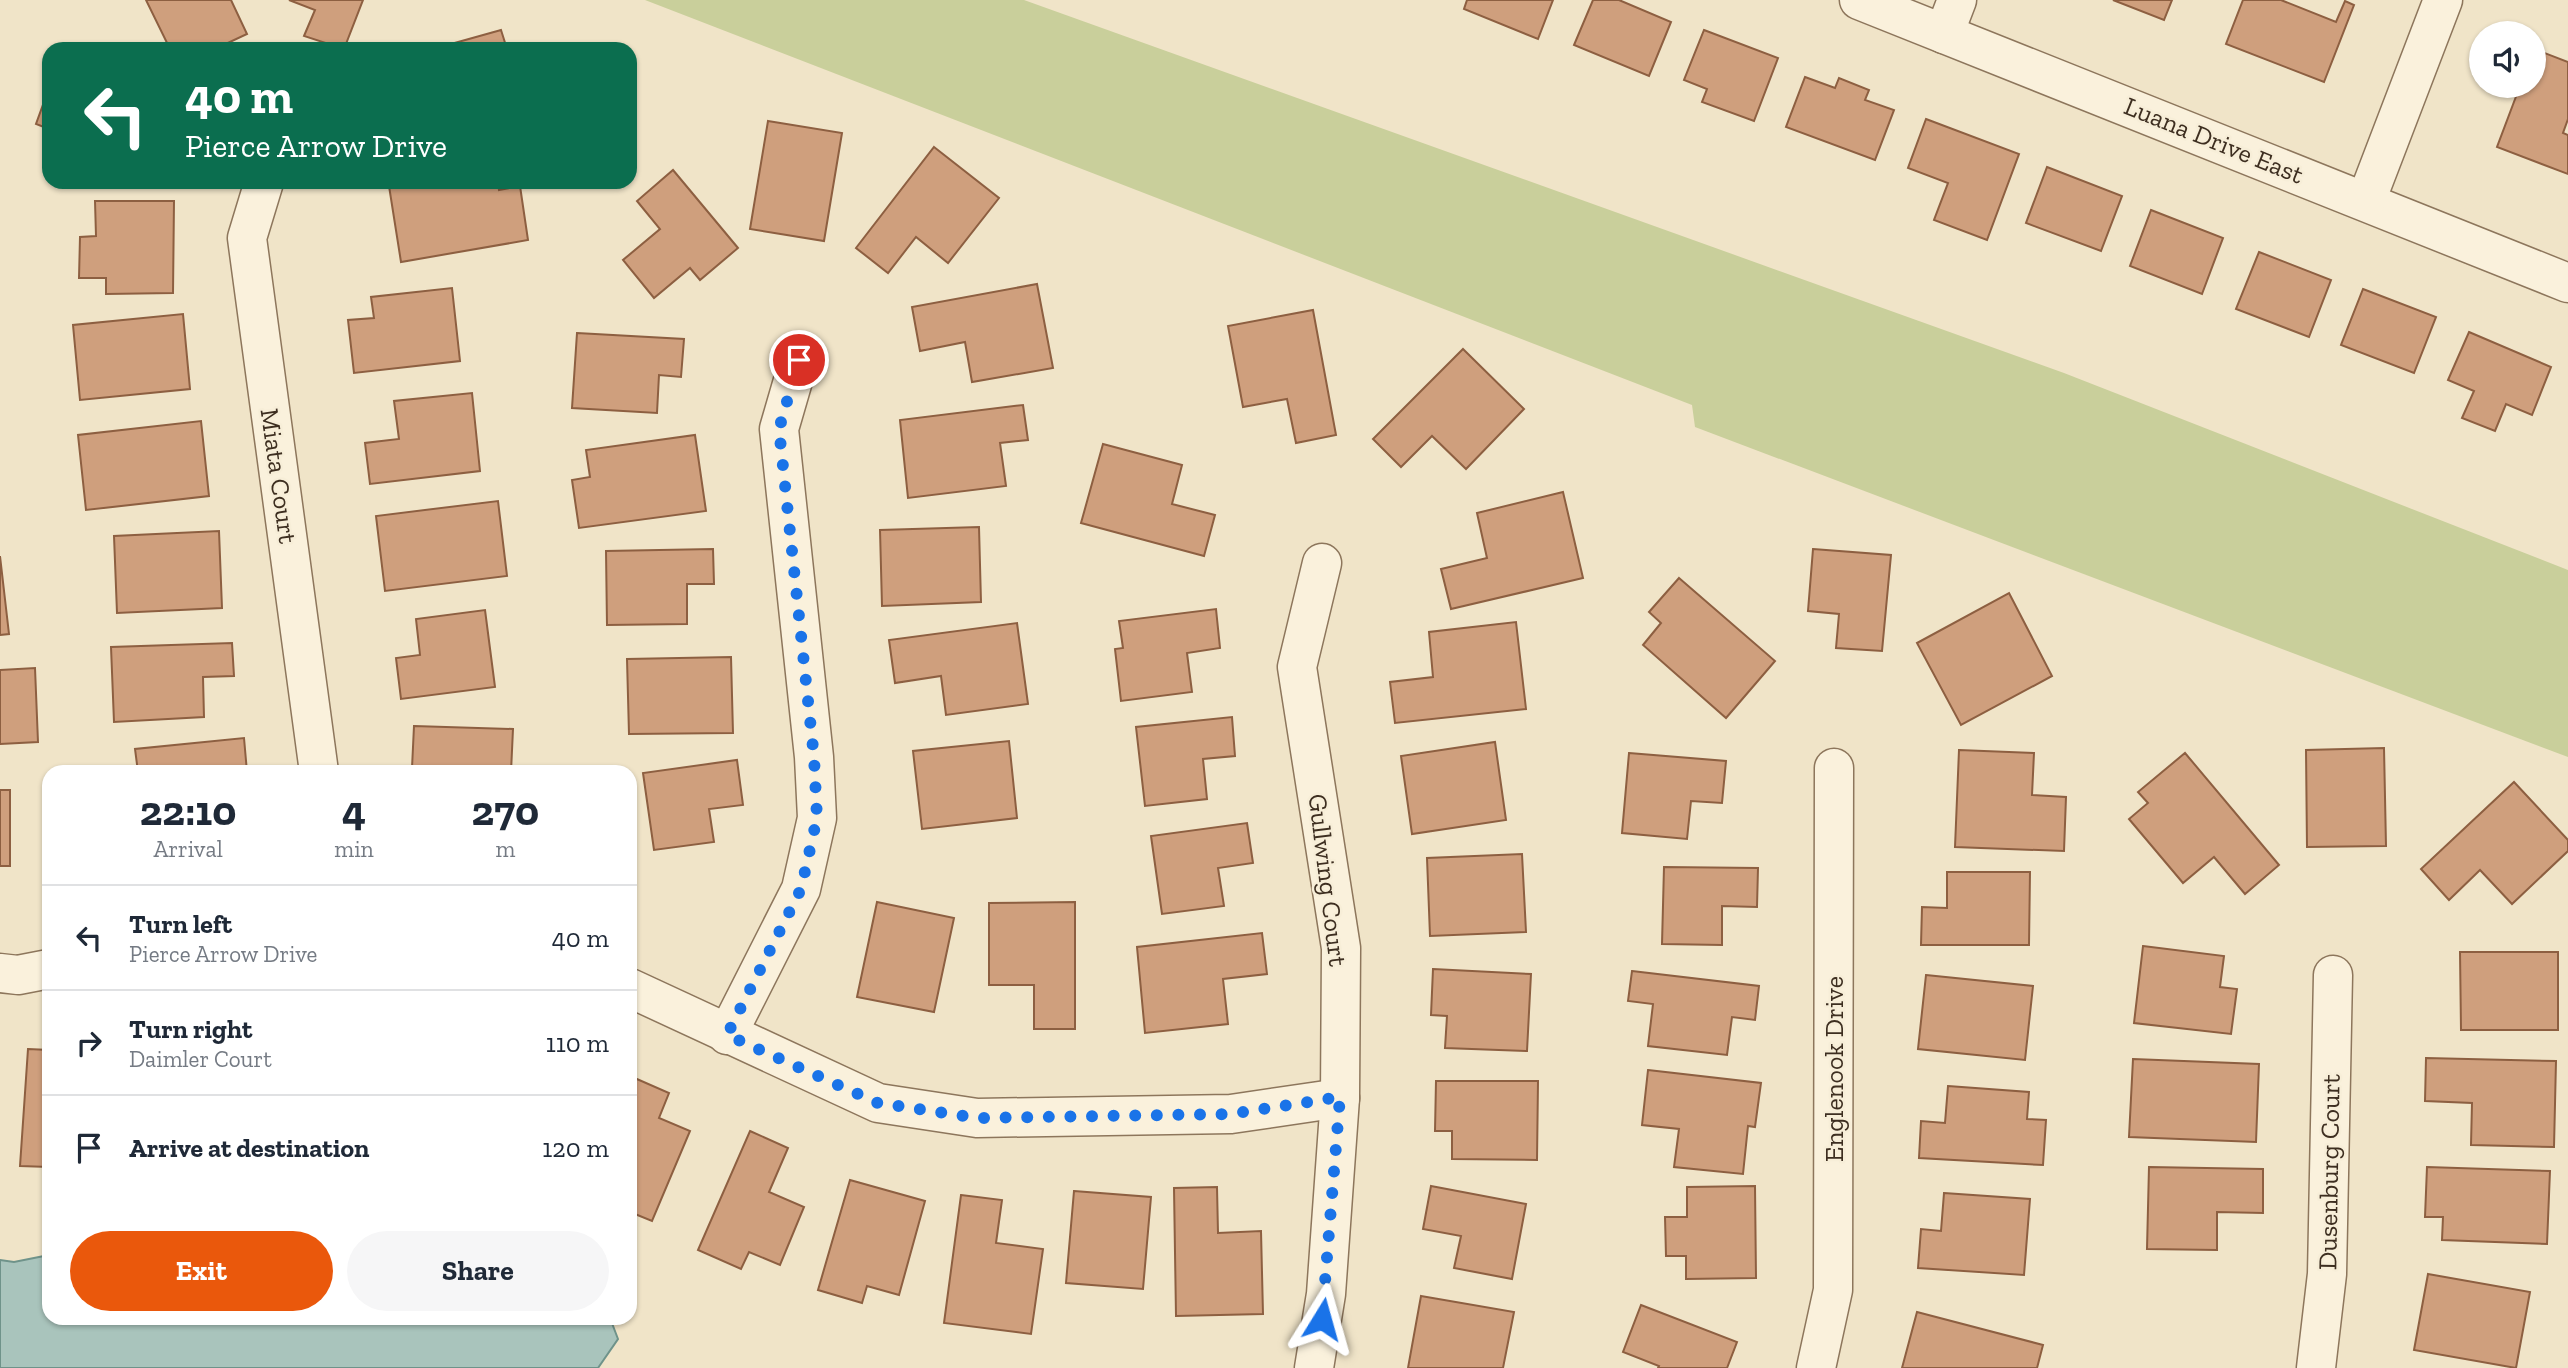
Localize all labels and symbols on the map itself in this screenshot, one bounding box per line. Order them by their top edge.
street label: Luana Drive East [2120,89,2309,191]
pin [769,330,829,390]
street label: Miata Court [254,406,304,546]
street label: Gullwing Court [1302,792,1355,968]
street label: Englenook Drive [1818,976,1850,1162]
street label: Dusenburg Court [2311,1073,2347,1270]
position arrow [1285,1282,1359,1356]

